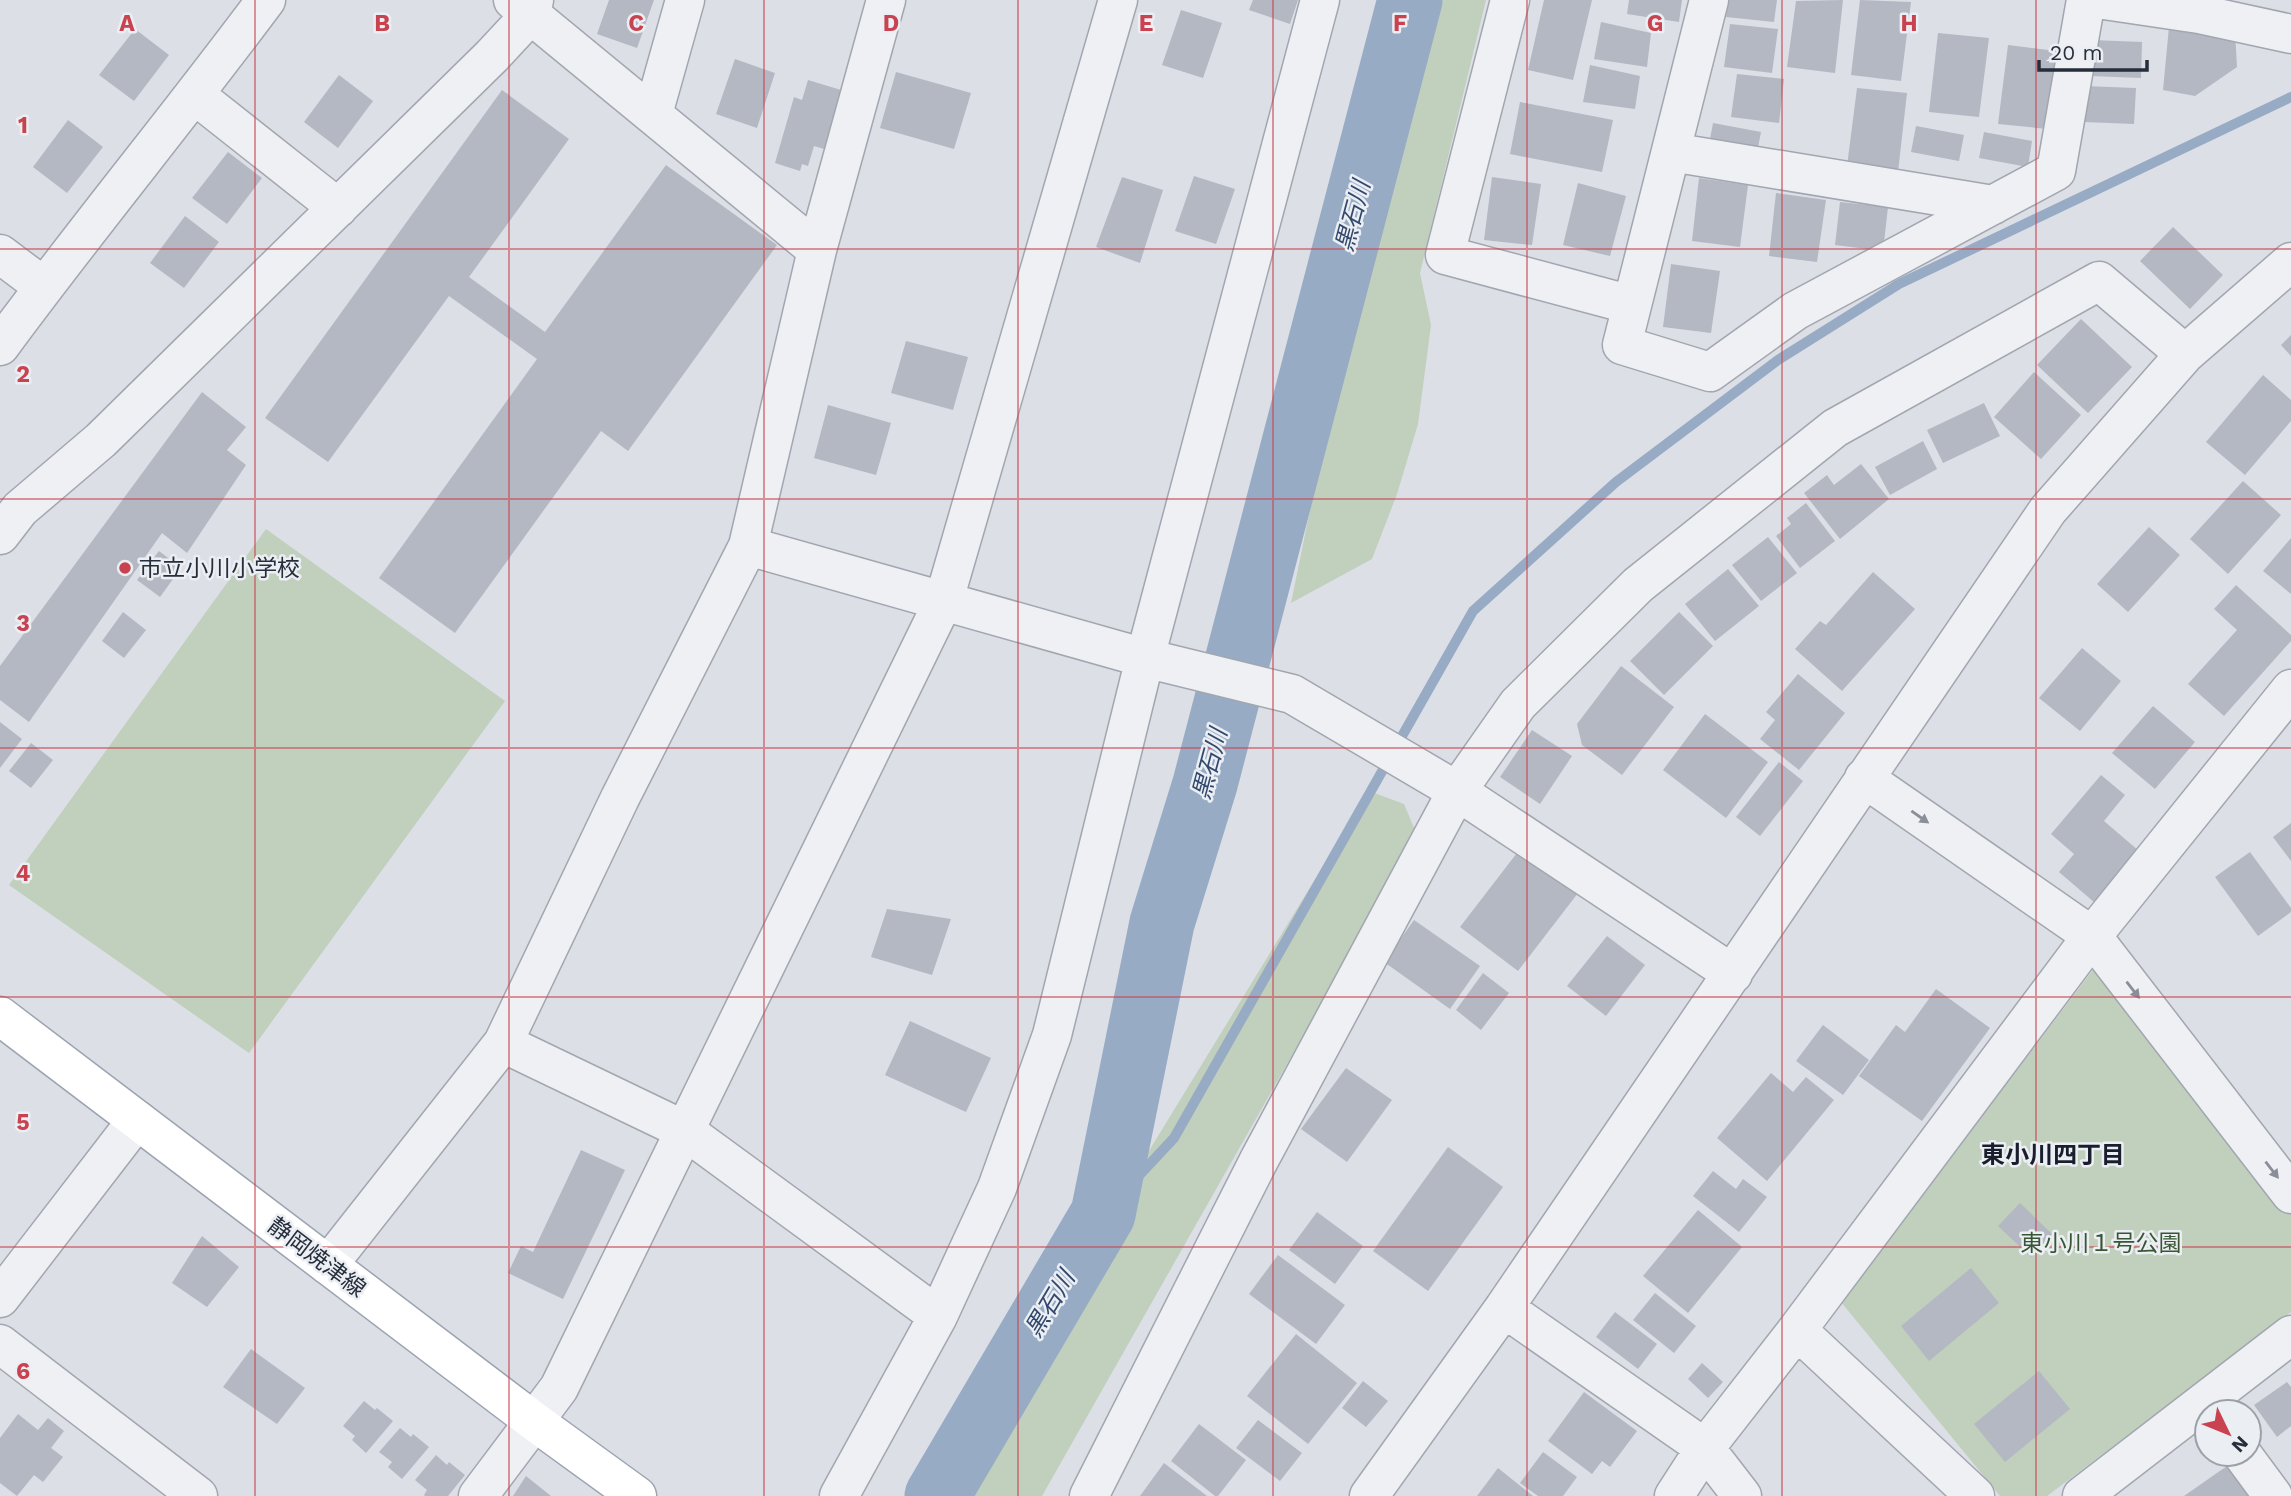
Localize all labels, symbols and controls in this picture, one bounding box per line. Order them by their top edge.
text: A [119,10,135,37]
text: B [374,10,390,37]
text: C [628,10,644,37]
text: D [883,10,899,37]
text: E [1139,10,1153,37]
text: F [1393,10,1407,37]
text: G [1647,10,1663,37]
text: H [1900,10,1918,37]
scale bar [2039,28,2148,72]
text: 20 m [2050,40,2102,65]
text: 1 [18,112,28,139]
water label: 黒石川 [1330,175,1377,254]
text: 2 [16,361,30,388]
place label: 市立小川小学校 [139,555,300,582]
marker: 市立小川小学校 [117,560,133,576]
text: 3 [16,610,30,637]
water label: 黒石川 [1187,723,1234,802]
one-way arrow [1911,810,1929,824]
text: 4 [16,860,31,887]
one-way arrow [2126,981,2141,999]
text: 5 [16,1109,30,1136]
district label: 東小川四丁目 [1981,1141,2125,1169]
one-way arrow [2265,1161,2279,1179]
street label: 静岡焼津線 [263,1212,371,1303]
park label: 東小川１号公園 [2021,1230,2182,1257]
water label: 黒石川 [1019,1263,1082,1342]
text: 6 [16,1358,30,1385]
north arrow [2193,1398,2263,1468]
text: N [2227,1431,2253,1457]

